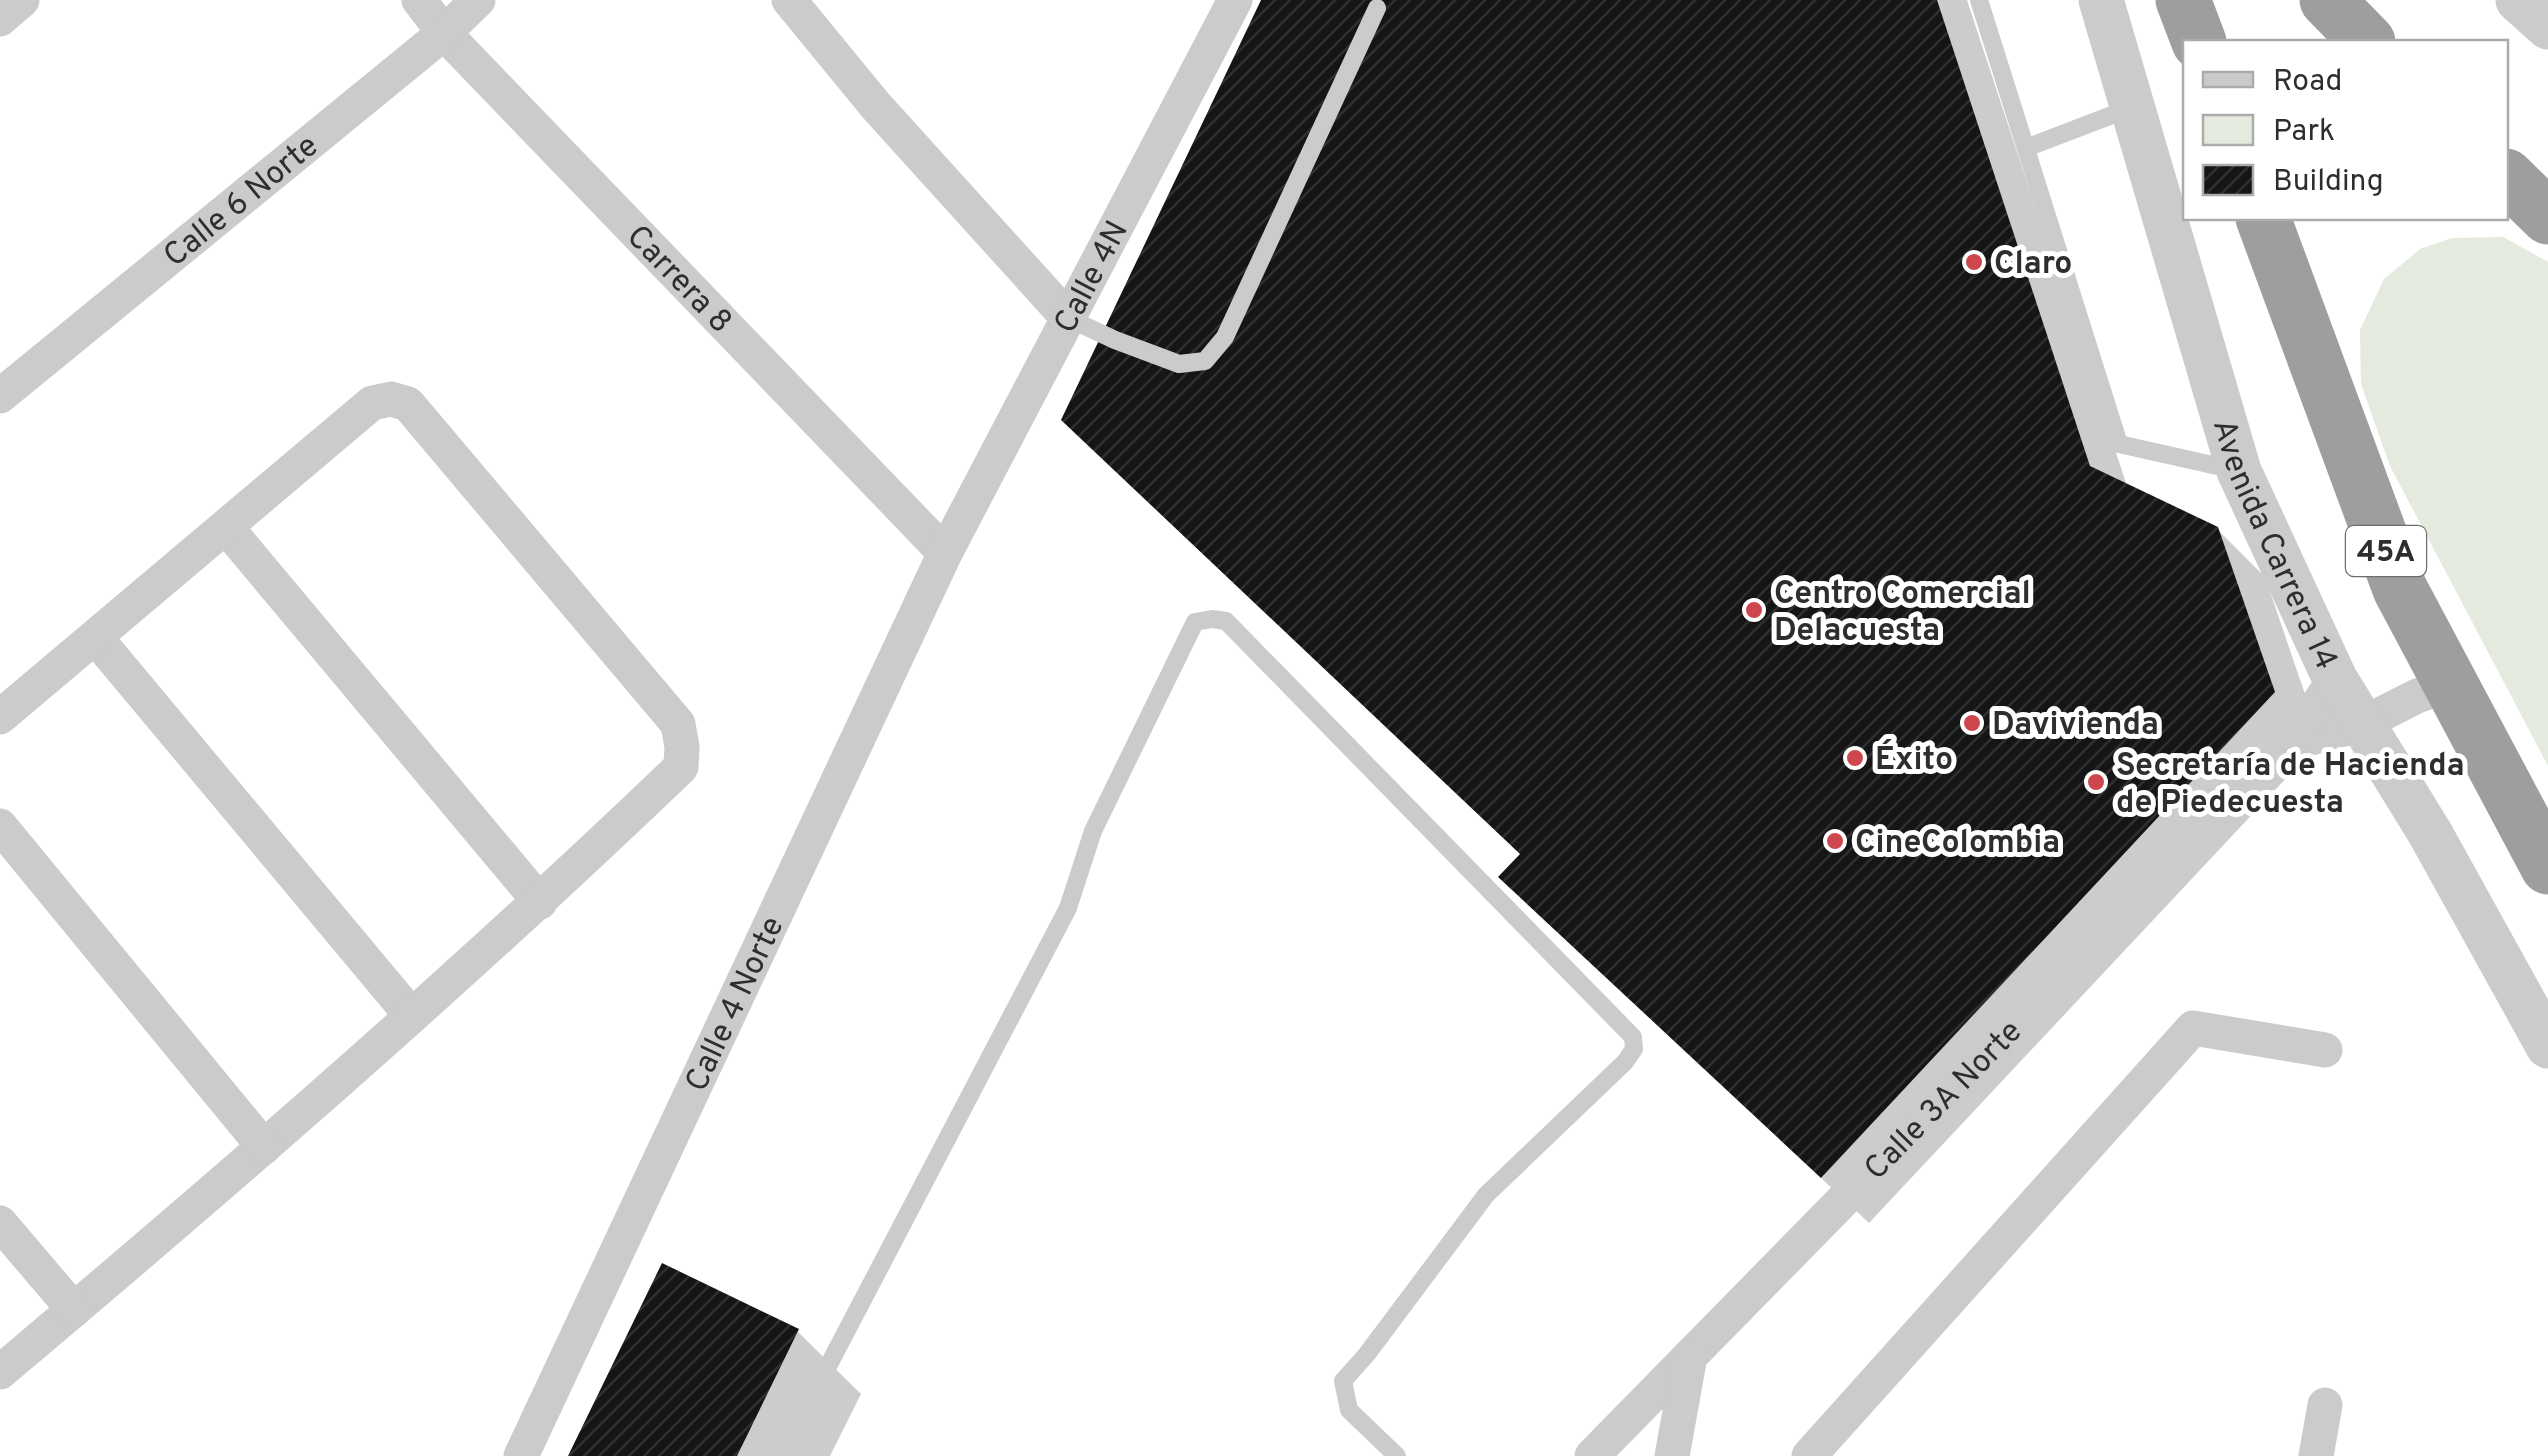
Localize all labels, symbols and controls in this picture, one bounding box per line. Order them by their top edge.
legend [2183,40,2508,220]
text: Road [2273,64,2342,101]
text: Park [2273,114,2335,151]
street label: Calle 6 Norte [156,127,327,277]
text: Building [2273,164,2384,201]
street label: Calle 4N [1047,215,1139,341]
street label: Carrera 8 [617,218,739,343]
place label: Claro [1994,245,2072,285]
marker: Claro [1963,251,1985,273]
street label: Avenida Carrera 14 [2202,415,2345,677]
road number: 45A [2346,526,2426,576]
place label: Centro Comercial Delacuesta [1774,575,2031,652]
marker: Centro Comercial Delacuesta [1743,599,1765,621]
place label: Davivienda [1992,706,2159,746]
marker: Davivienda [1961,712,1983,734]
place label: Éxito [1875,739,1953,781]
marker: Éxito [1844,747,1866,769]
place label: Secretaría de Hacienda de Piedecuesta [2116,747,2465,824]
marker: Secretaría de Hacienda de Piedecuesta [2085,771,2107,793]
place label: CineColombia [1855,824,2060,864]
marker: CineColombia [1824,830,1846,852]
street label: Calle 4 Norte [678,911,794,1099]
street label: Calle 3A Norte [1857,1013,2032,1190]

